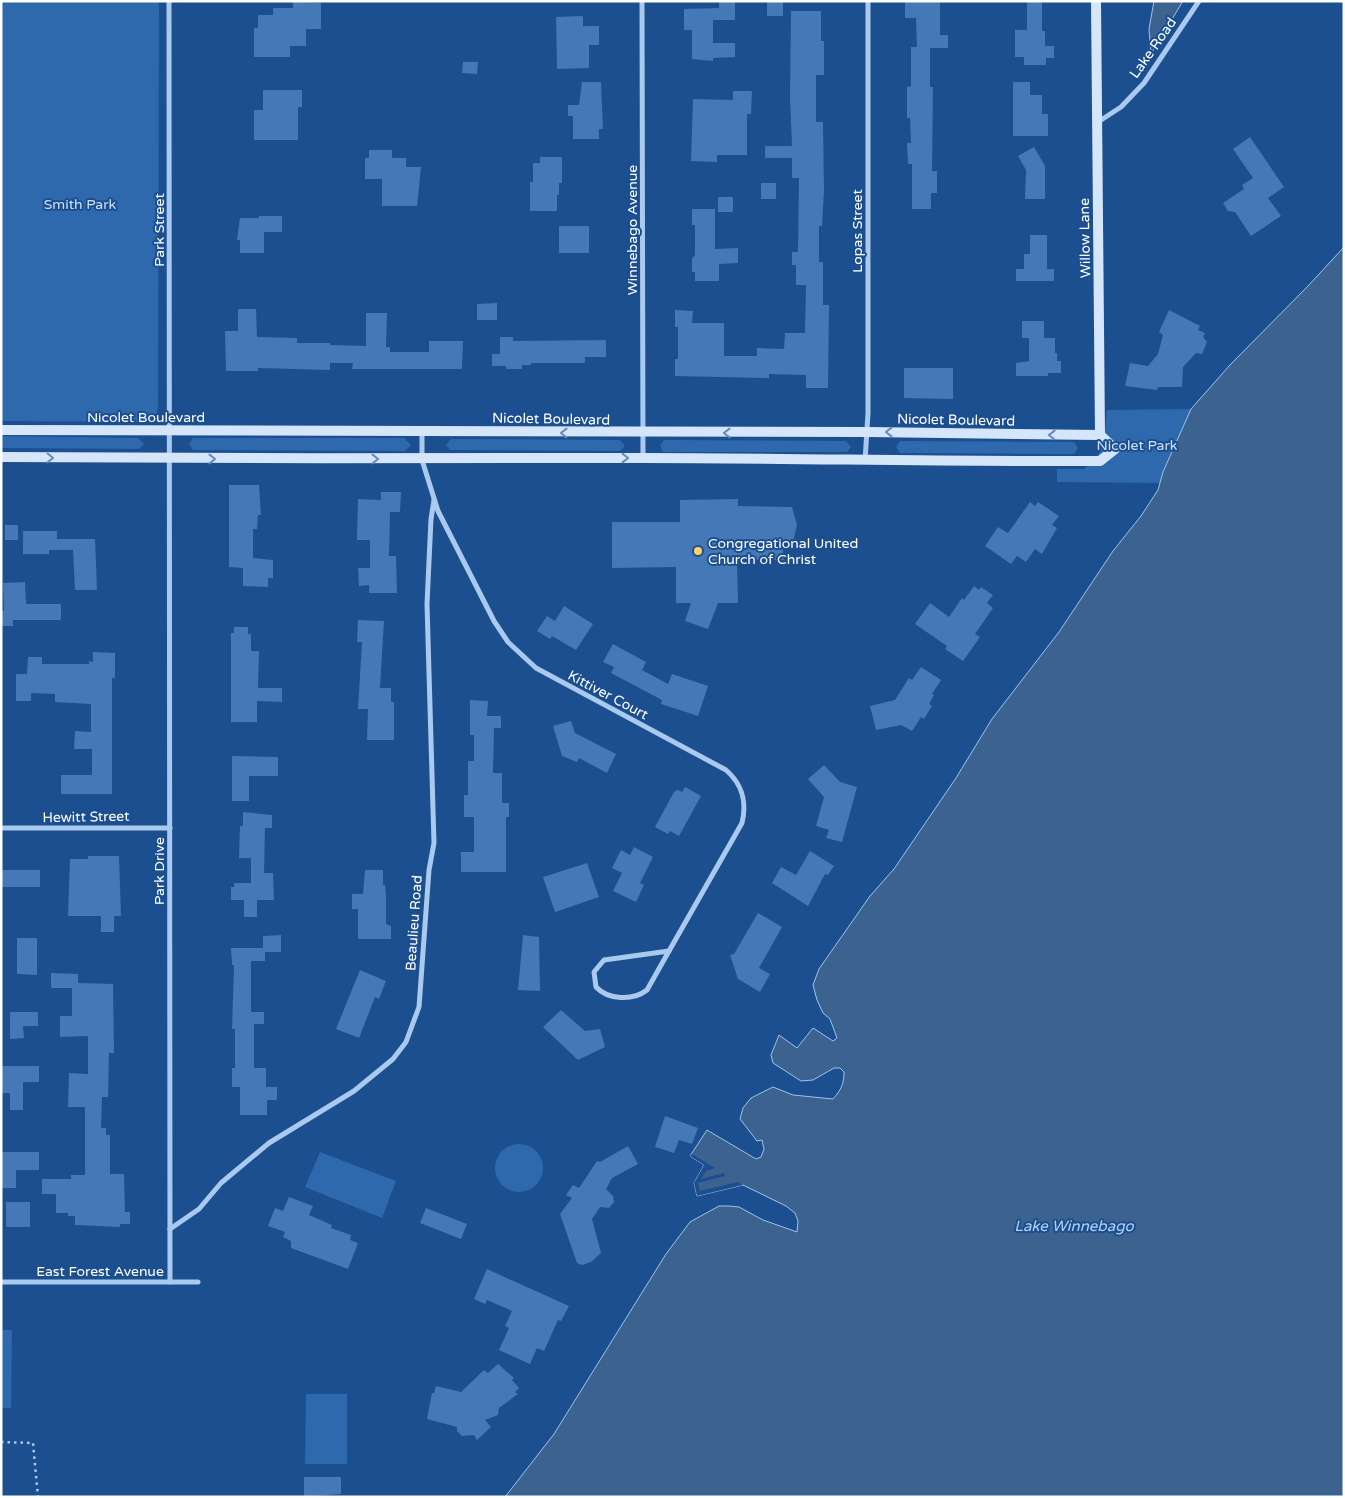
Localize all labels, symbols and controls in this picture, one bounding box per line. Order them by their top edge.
street label: Lake Road [1126,14,1180,82]
street label: Winnebago Avenue [624,165,641,295]
street label: Lopas Street [849,189,866,273]
street label: Park Street [151,193,168,267]
park label: Smith Park [44,196,116,213]
street label: Willow Lane [1076,198,1094,278]
street label: Nicolet Boulevard [87,409,205,426]
street label: Nicolet Boulevard [492,409,610,429]
street label: Nicolet Boulevard [897,410,1015,430]
one-way arrow [885,427,893,438]
one-way arrow [560,428,568,438]
one-way arrow [722,428,730,438]
one-way arrow [1047,430,1055,440]
park label: Nicolet Park [1097,437,1178,454]
one-way arrow [46,453,54,463]
one-way arrow [622,453,629,463]
one-way arrow [209,454,217,464]
one-way arrow [372,454,379,464]
place label: Congregational United Church of Christ [708,535,858,568]
marker: Congregational United Church of Christ [692,545,704,557]
street label: Kittiver Court [565,667,652,724]
street label: Hewitt Street [42,808,130,826]
street label: Park Drive [151,837,168,905]
street label: Beaulieu Road [402,874,426,972]
water label: Lake Winnebago [1014,1217,1135,1235]
street label: East Forest Avenue [36,1263,164,1280]

